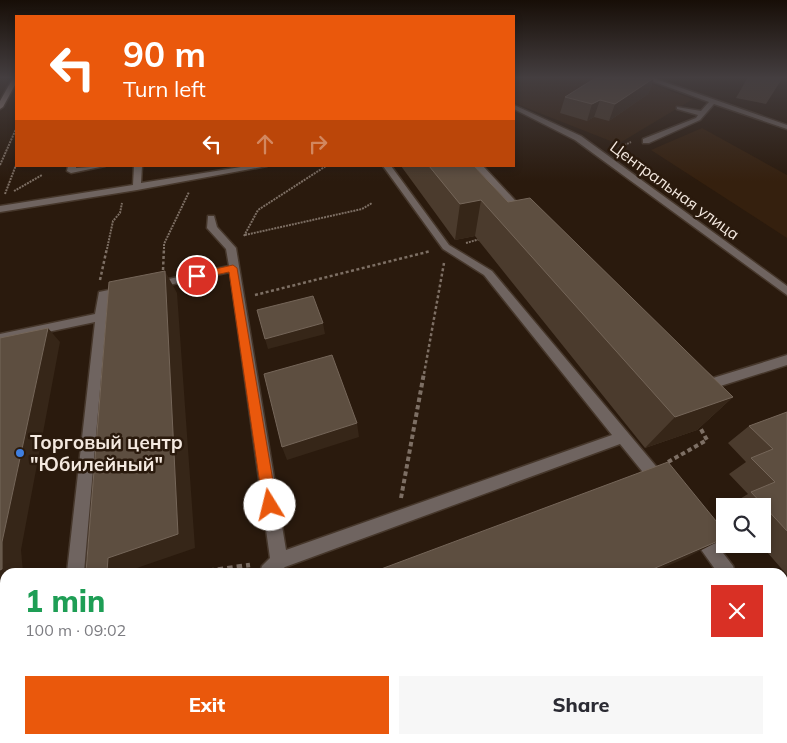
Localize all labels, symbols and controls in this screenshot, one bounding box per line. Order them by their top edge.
text: 90 m [123,32,206,76]
icon: left [40,35,105,100]
text: Turn left [123,75,206,103]
icon: left [198,130,226,158]
icon: ahead [251,130,279,158]
icon: right [304,130,332,158]
street label: Центральная улица [606,136,744,244]
pin [176,255,218,297]
icon: arrive [183,262,211,290]
place label: Торговый центр "Юбилейный" [30,430,183,476]
marker: Торговый центр "Юбилейный" [14,447,26,459]
position arrow [243,478,295,530]
map controls [716,498,771,553]
button: search [716,498,771,553]
text: 1 min [25,582,105,620]
button: close [711,585,763,637]
text: 100 m · 09:02 [25,620,126,640]
button: Exit [25,676,389,734]
button: Share [399,676,763,734]

